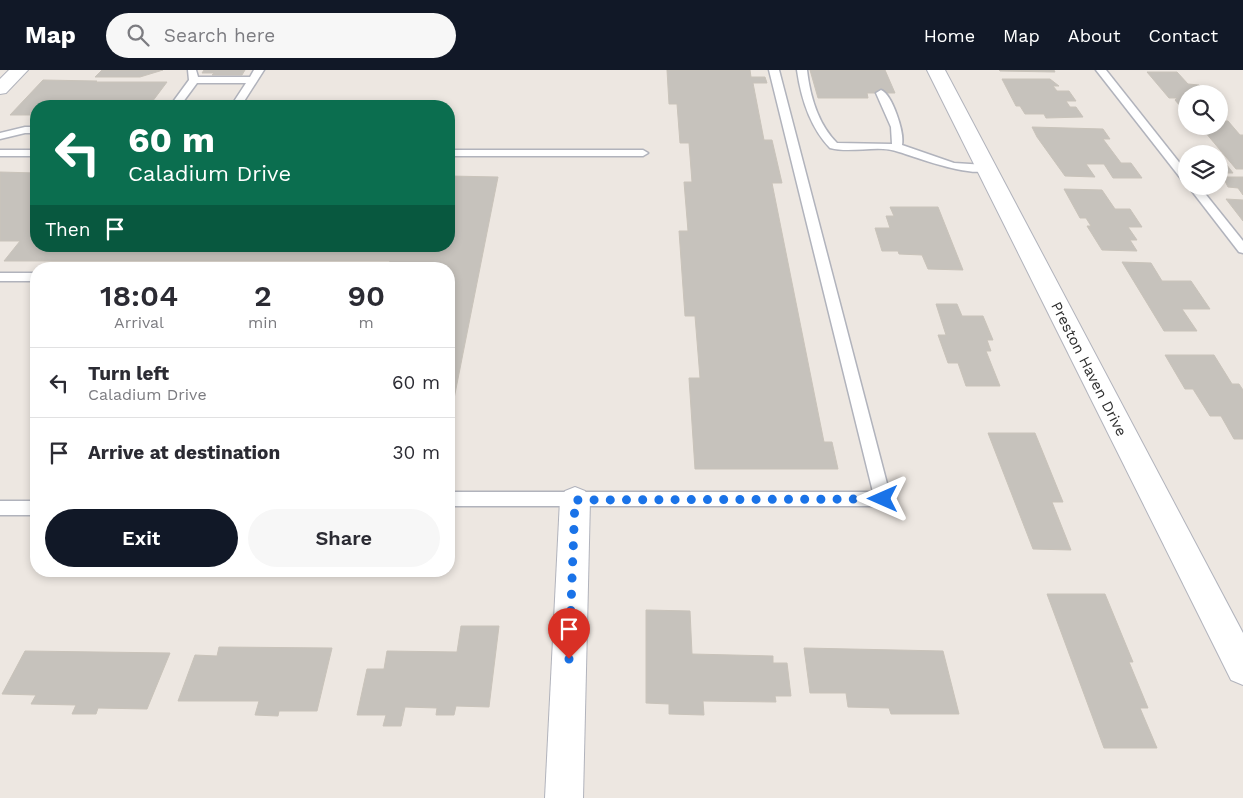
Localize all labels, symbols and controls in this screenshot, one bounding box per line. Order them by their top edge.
search box [106,13,456,58]
text: Map [25,21,76,49]
icon: search [124,21,152,49]
text: Search here [164,24,275,47]
text: Home [924,25,975,46]
text: Map [1003,25,1040,46]
text: About [1068,25,1120,46]
text: Contact [1148,25,1218,46]
map controls [1178,85,1228,195]
button: search [1178,85,1228,135]
text: 60 m [128,119,215,161]
icon: left [45,120,110,185]
button: layers [1178,145,1228,195]
text: Caladium Drive [128,161,291,186]
icon: arrive [101,215,129,243]
text: Then [45,218,91,241]
text: 18:04 [100,278,178,313]
text: 2 [254,278,272,313]
text: 90 [347,278,385,313]
street label: Preston Haven Drive [1047,299,1131,439]
text: Arrival [114,313,164,332]
text: min [248,313,278,332]
text: m [359,313,374,332]
text: Turn left [88,362,169,385]
icon: left [45,369,73,397]
text: 60 m [392,371,440,394]
text: Caladium Drive [88,385,207,404]
icon: arrive [45,439,73,467]
text: Arrive at destination [88,441,280,464]
text: 30 m [393,441,440,464]
position arrow [856,472,908,524]
button: Exit [45,509,238,567]
button: Share [248,509,440,567]
pin [548,608,590,659]
icon: arrive [555,615,583,643]

